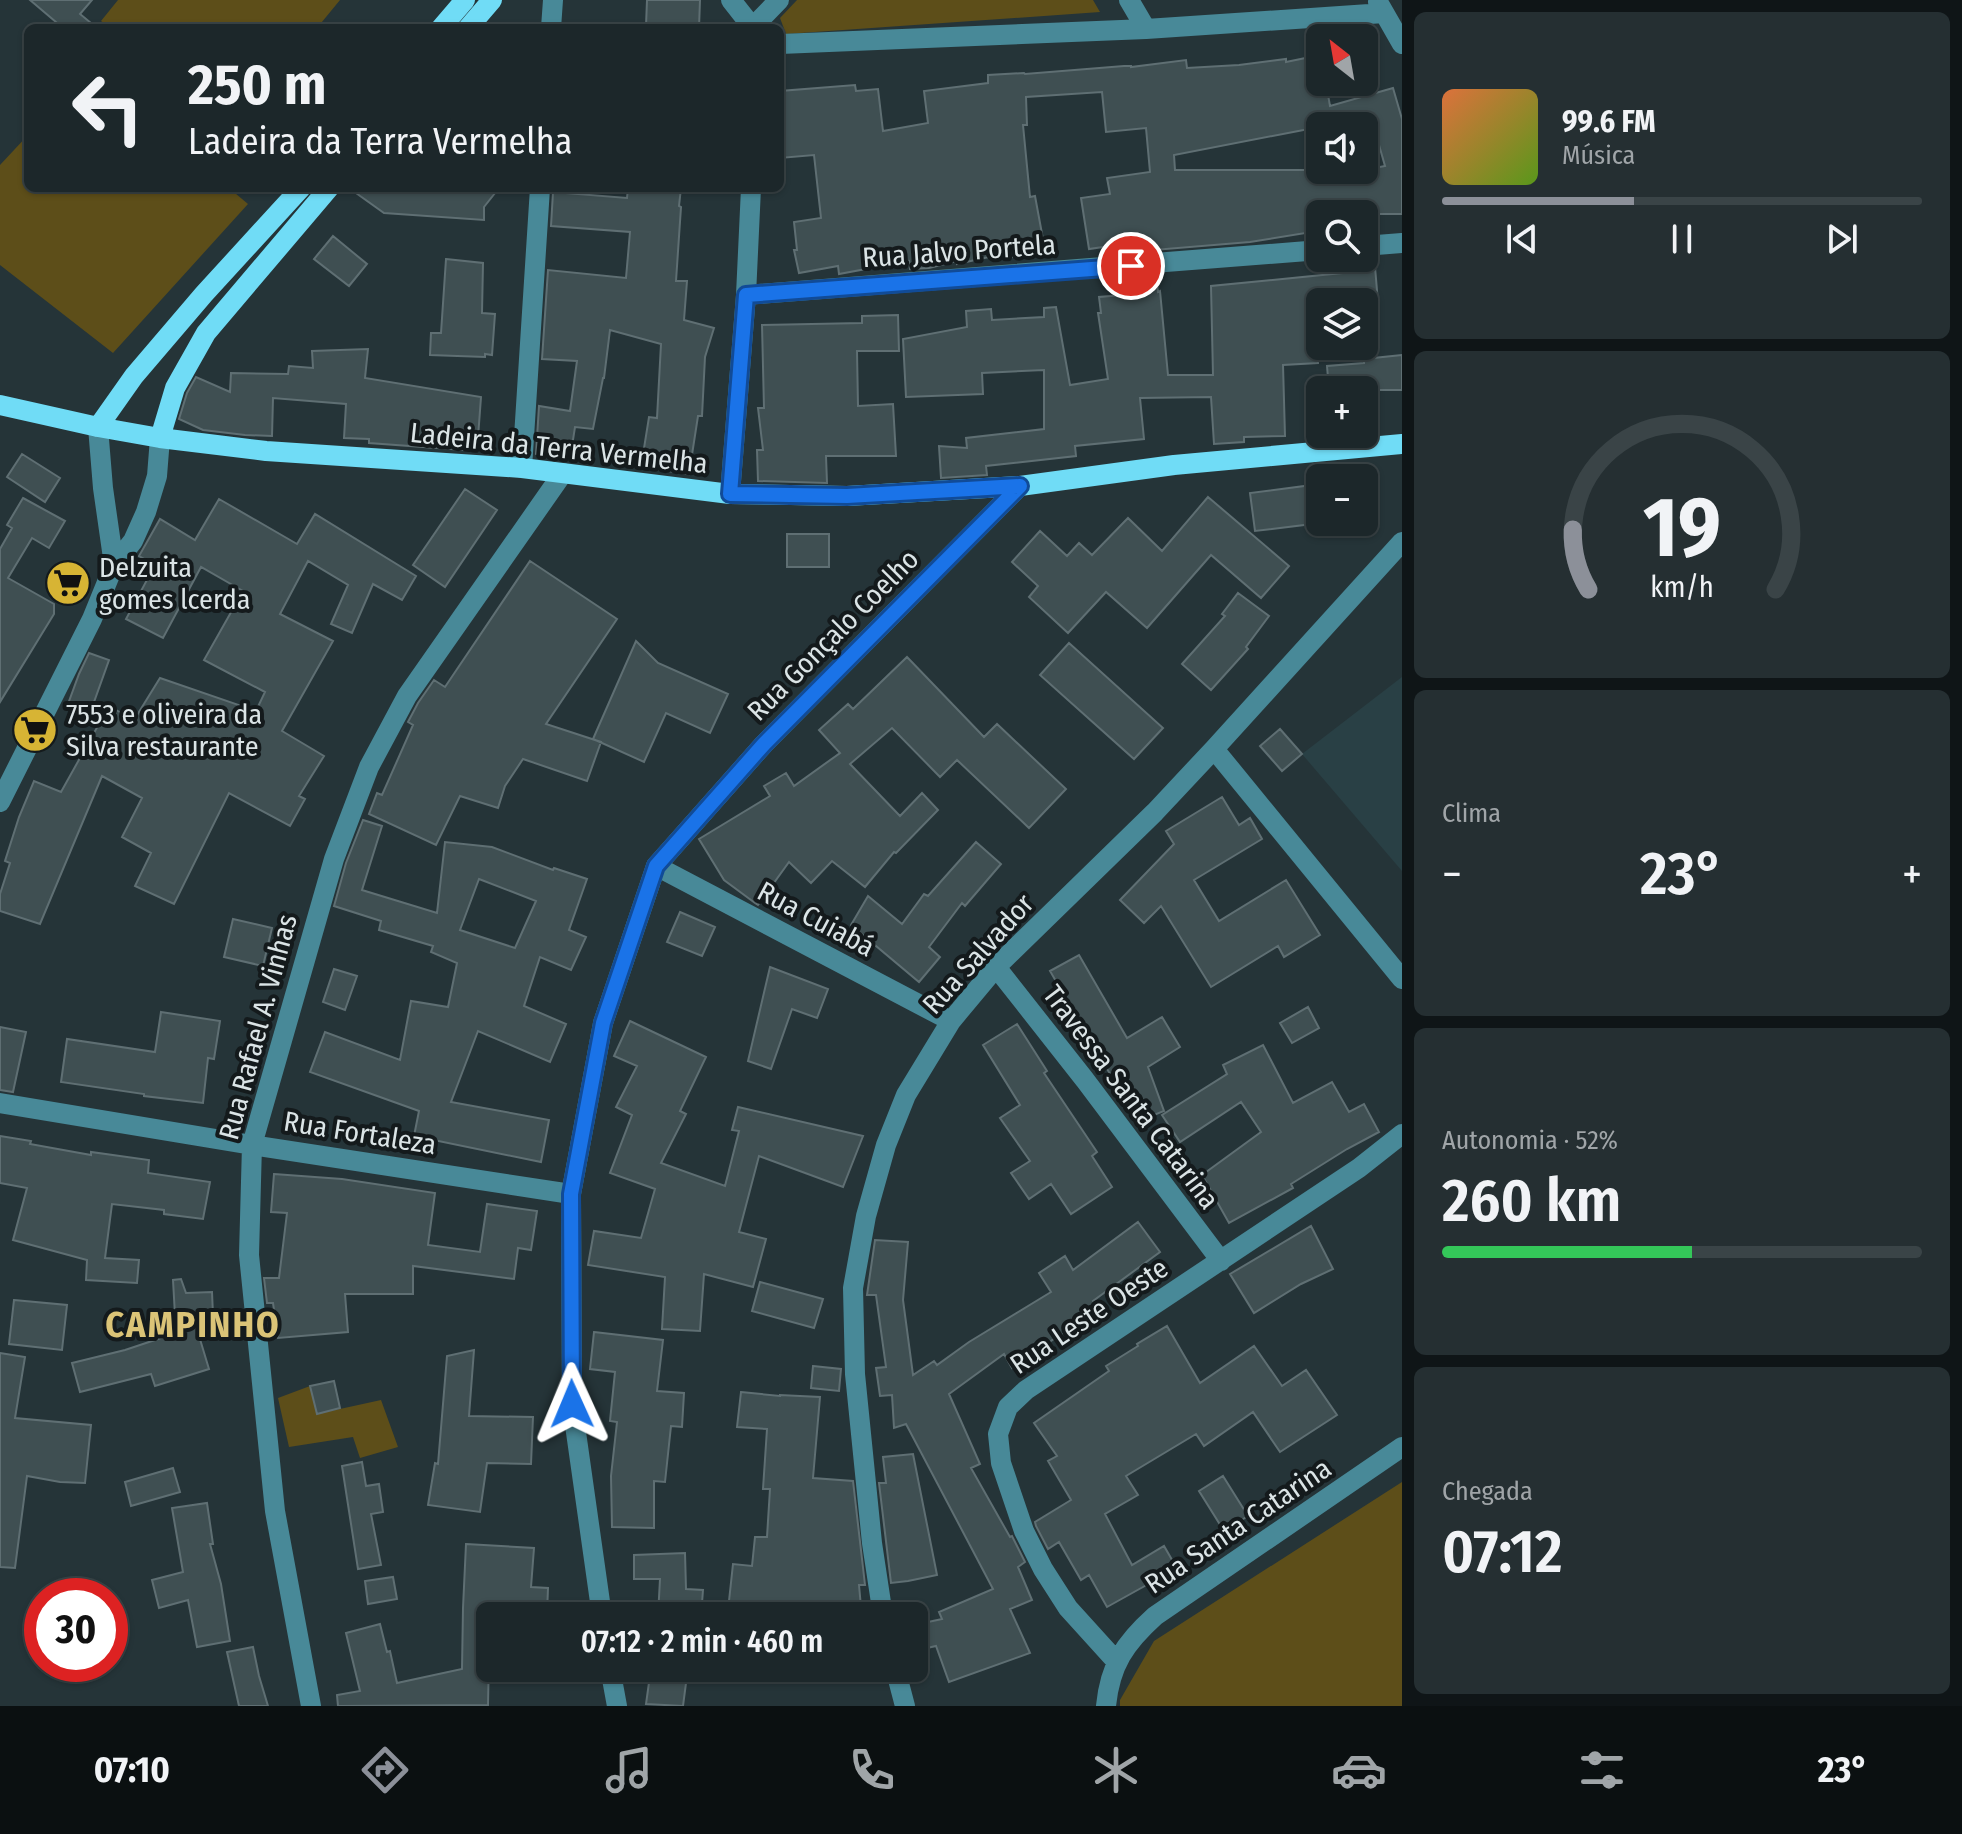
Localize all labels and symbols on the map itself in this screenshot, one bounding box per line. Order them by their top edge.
north arrow [1306,24,1378,96]
street label: Rua Jalvo Portela [861,228,1057,274]
pin [1097,232,1165,300]
street label: Ladeira da Terra Vermelha [409,416,709,480]
street label: Rua Gonçalo Coelho [741,543,925,727]
place label: Delzuita gomes lcerda [99,551,251,616]
supermarket icon: Delzuita gomes lcerda [44,559,92,607]
place label: 7553 e oliveira da Silva restaurante [66,698,262,763]
supermarket icon: 7553 e oliveira da Silva restaurante [11,706,59,754]
street label: Rua Cuiabá [752,874,880,964]
street label: Rua Salvador [916,887,1041,1021]
street label: Rua Rafael A. Vinhas [212,911,304,1143]
street label: Travessa Santa Catarina [1036,979,1226,1215]
street label: Rua Fortaleza [281,1105,439,1161]
street label: Rua Leste Oeste [1004,1251,1174,1381]
district label: CAMPINHO [105,1303,281,1347]
position arrow [530,1362,614,1446]
street label: Rua Santa Catarina [1139,1452,1337,1600]
speed limit sign: 30 [24,1578,128,1682]

